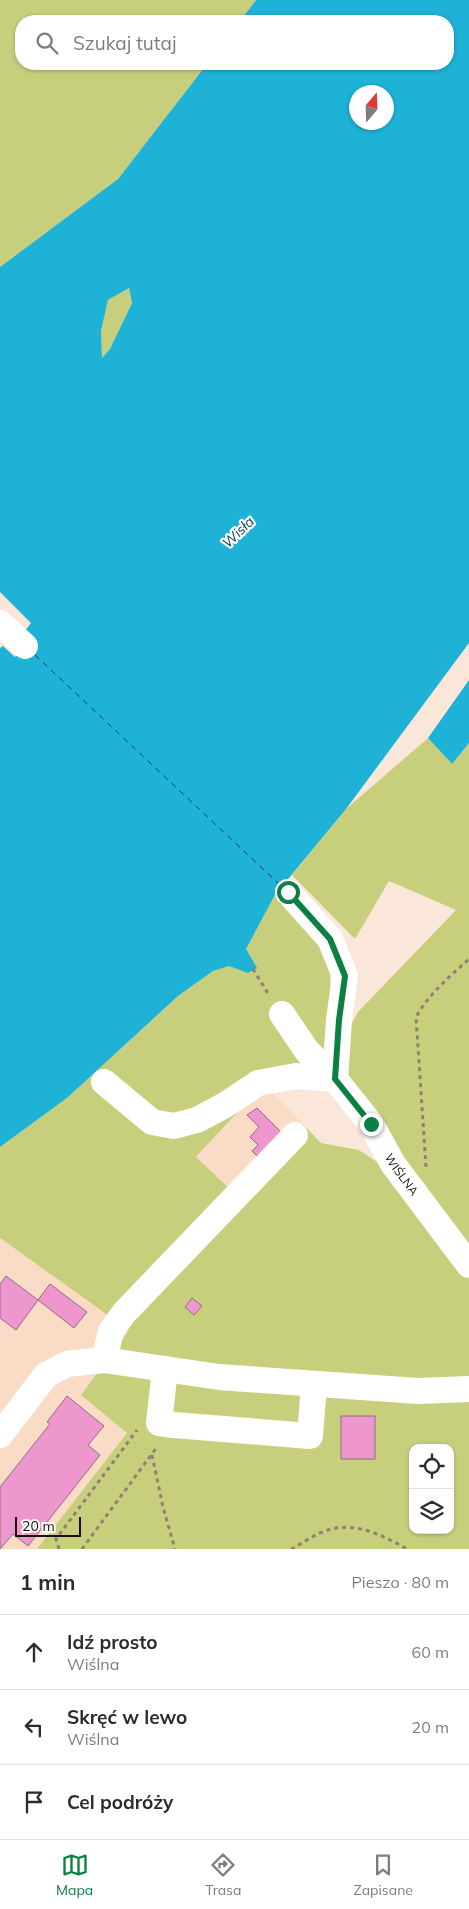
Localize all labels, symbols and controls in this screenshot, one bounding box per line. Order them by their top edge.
search box [15,15,454,70]
icon: search [33,29,61,57]
text: Szukaj tutaj [73,31,176,55]
north arrow [349,85,394,130]
water label: Wisła [218,512,258,552]
route start [277,881,300,904]
route end [360,1113,383,1136]
street label: WIŚLNA [382,1151,422,1198]
map controls [409,1444,454,1534]
button: locate [409,1444,454,1489]
button: layers [409,1489,454,1534]
scale bar [15,1514,81,1537]
text: 20 m [22,1517,55,1535]
text: 1 min [20,1569,75,1595]
text: Pieszo · 80 m [351,1572,449,1592]
text: Idź prosto [67,1630,158,1654]
icon: ahead [20,1638,48,1666]
text: 60 m [412,1642,449,1662]
text: Wiślna [67,1654,119,1674]
text: Skręć w lewo [67,1705,187,1729]
icon: left [20,1713,48,1741]
text: 20 m [412,1717,449,1737]
text: Wiślna [67,1729,119,1749]
icon: arrive [20,1788,48,1816]
text: Cel podróży [67,1790,173,1814]
tab: Mapa [56,1851,93,1899]
tab: Trasa [205,1851,241,1899]
tab: Zapisane [353,1851,413,1899]

